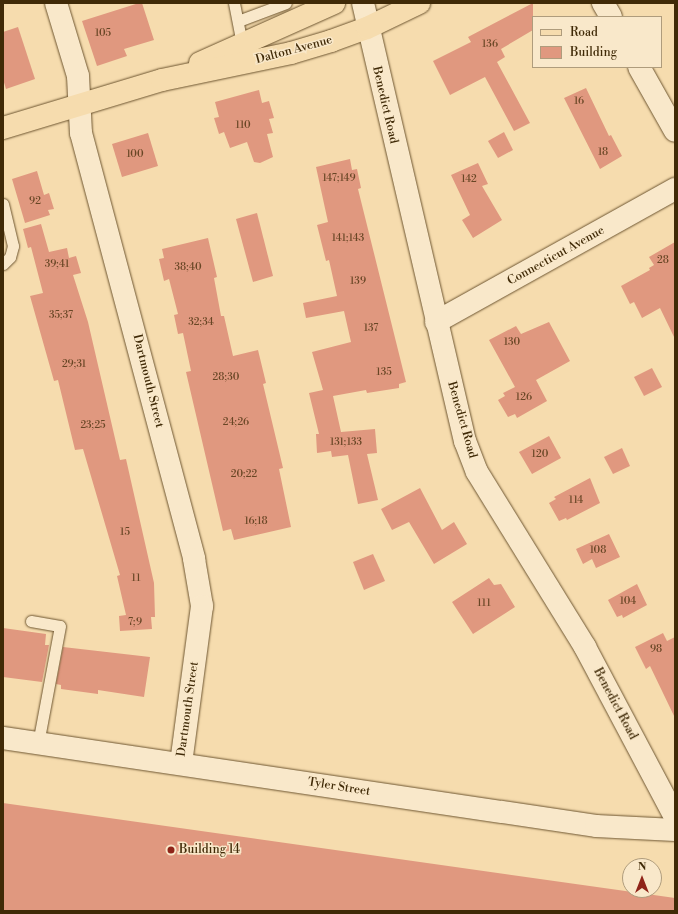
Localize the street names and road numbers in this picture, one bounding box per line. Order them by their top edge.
street label: Dalton Avenue [254,33,334,67]
street label: Benedict Road [369,65,401,145]
street label: Connecticut Avenue [505,223,607,289]
street label: Dartmouth Street [129,333,167,429]
street label: Benedict Road [444,380,480,460]
street label: Dartmouth Street [174,661,202,757]
street label: Benedict Road [590,666,640,742]
street label: Tyler Street [307,775,371,799]

